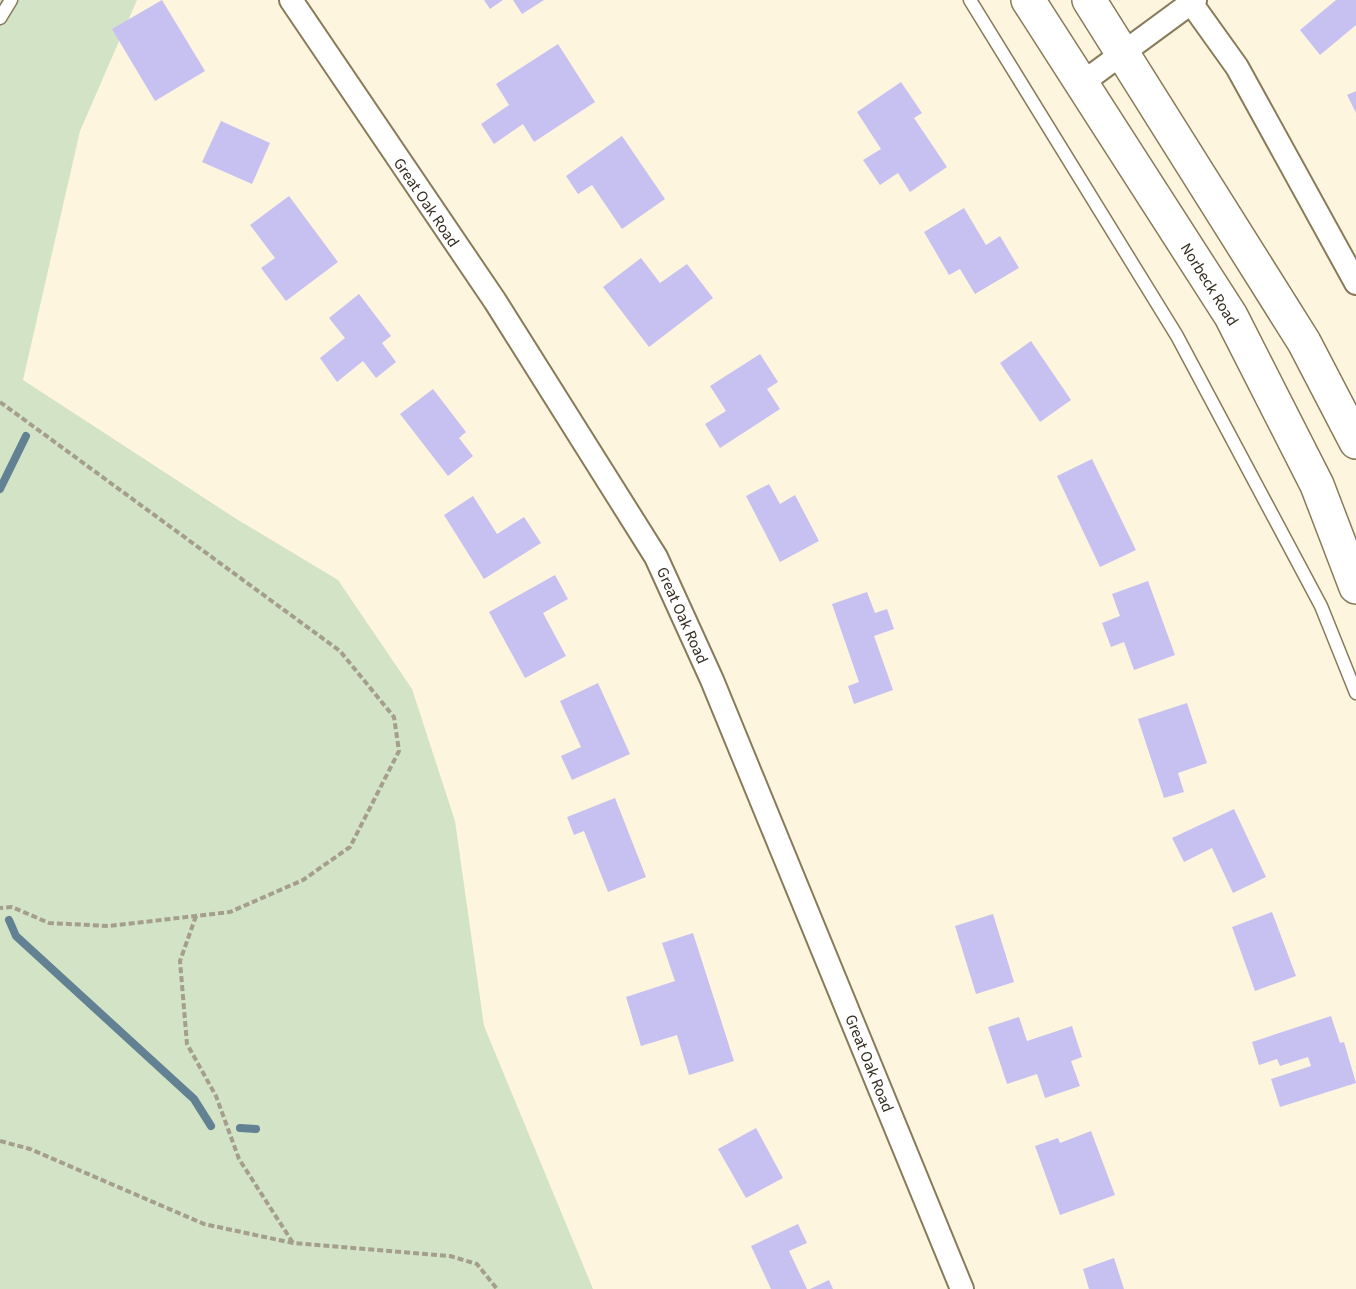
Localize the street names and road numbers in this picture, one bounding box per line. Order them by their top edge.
street label: Great Oak Road [388,153,464,252]
street label: Norbeck Road [1175,239,1243,330]
street label: Great Oak Road [651,564,713,667]
street label: Great Oak Road [839,1011,899,1116]

